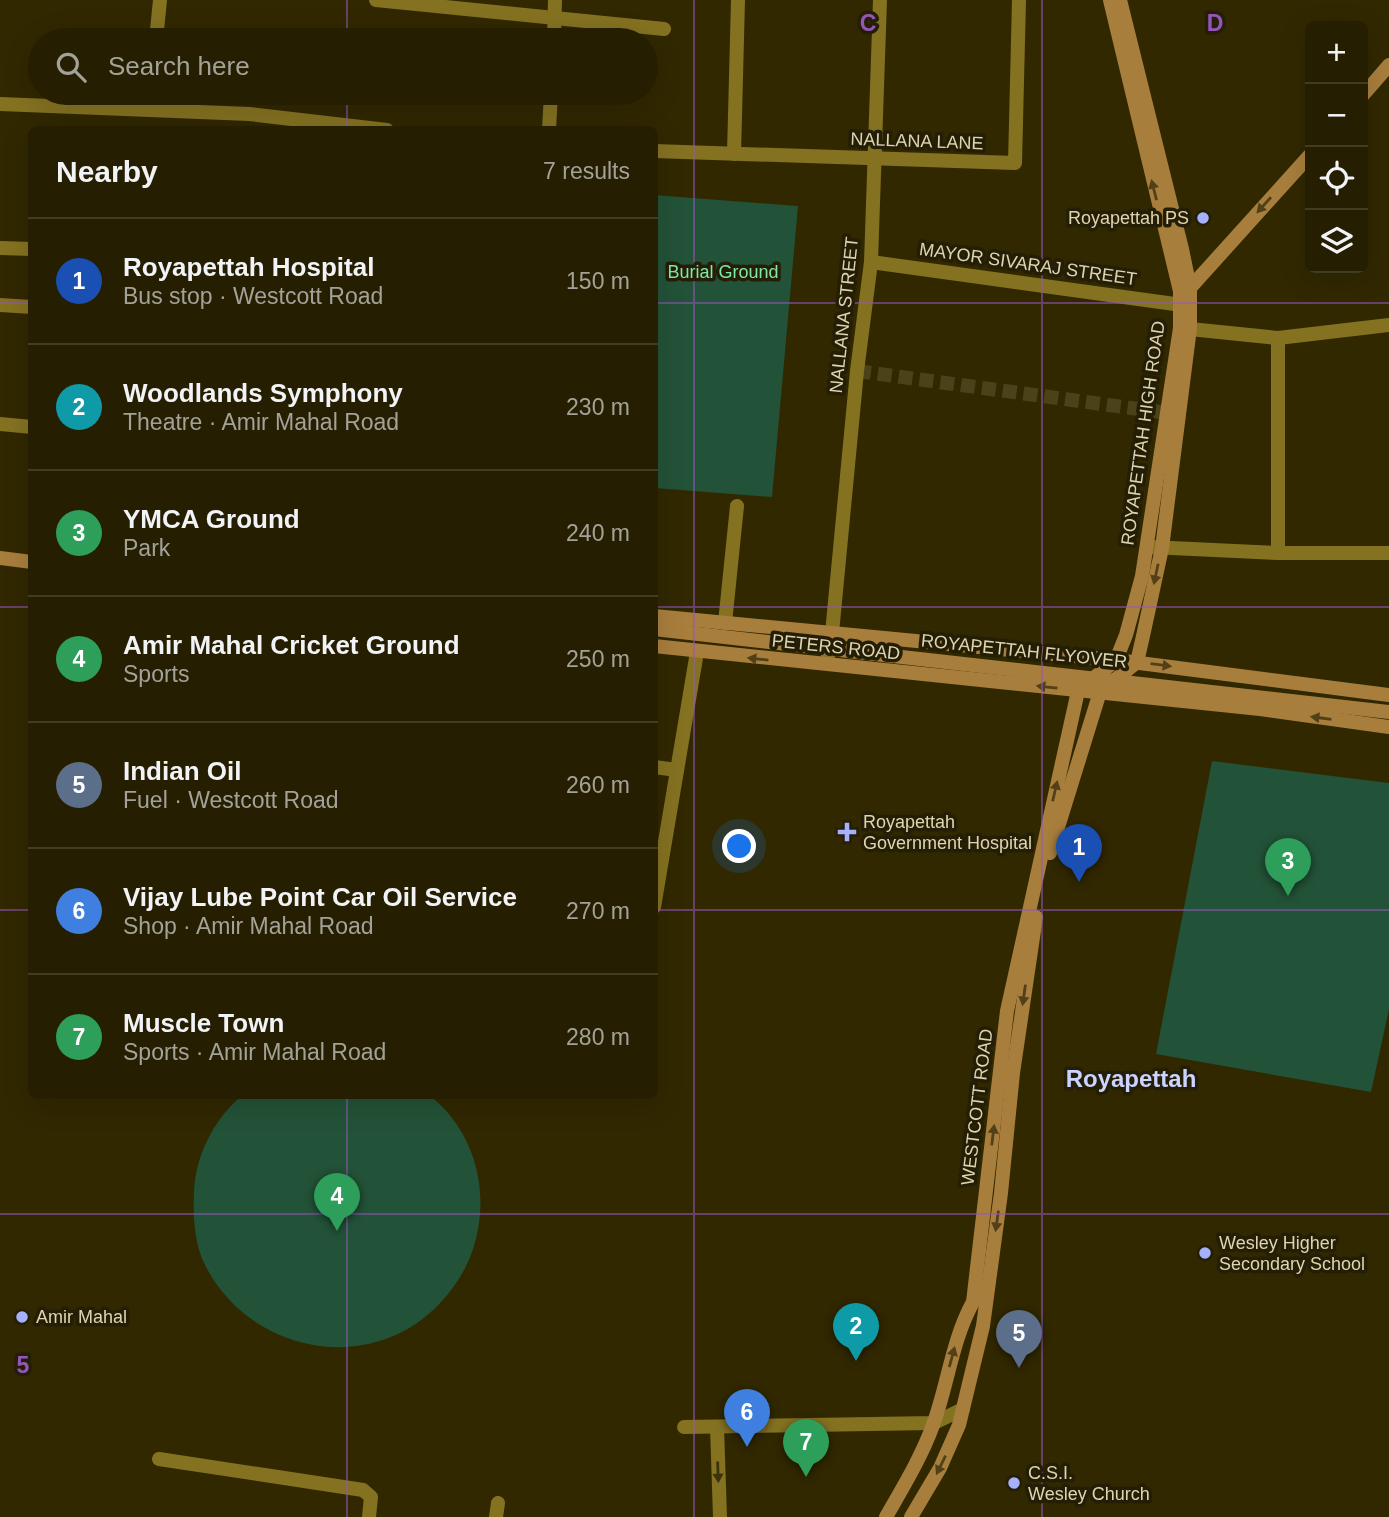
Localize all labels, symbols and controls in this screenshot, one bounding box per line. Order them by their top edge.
text: C [860,10,876,36]
text: D [1207,10,1223,36]
map controls [1305,21,1368,273]
button: + [1305,21,1368,84]
search box [28,28,658,105]
icon: search [52,48,90,86]
text: Search here [108,51,250,81]
button: − [1305,84,1368,147]
street label: NALLANA LANE [850,129,984,153]
button: locate [1305,147,1368,210]
text: Nearby [56,155,158,188]
text: 7 results [543,158,630,184]
one-way arrow [1148,179,1159,201]
one-way arrow [1257,196,1273,213]
place label: Royapettah PS [1068,208,1189,228]
marker: Royapettah PS [1195,210,1211,226]
button: layers [1305,210,1368,273]
street label: NALLANA STREET [826,236,862,394]
street label: MAYOR SIVARAJ STREET [918,239,1138,289]
text: Royapettah Hospital [123,252,374,282]
park label: Burial Ground [667,262,779,282]
text: 1 [73,268,85,294]
text: 150 m [566,268,630,294]
text: Bus stop · Westcott Road [123,283,383,309]
street label: ROYAPETTAH HIGH ROAD [1117,320,1169,546]
text: Woodlands Symphony [123,378,403,408]
text: 2 [73,394,85,420]
text: 230 m [566,394,630,420]
text: Theatre · Amir Mahal Road [123,409,399,435]
text: YMCA Ground [123,504,300,534]
text: 3 [73,520,85,546]
text: 240 m [566,520,630,546]
text: Park [123,535,170,561]
one-way arrow [1151,563,1162,585]
text: Amir Mahal Cricket Ground [123,630,460,660]
street label: PETERS ROAD [771,630,901,664]
street label: ROYAPETTAH FLYOVER [920,630,1128,672]
text: 4 [73,646,85,672]
text: 250 m [566,646,630,672]
one-way arrow [747,653,769,664]
one-way arrow [1150,660,1172,671]
text: Sports [123,661,189,687]
one-way arrow [1035,682,1057,693]
one-way arrow [1310,713,1332,724]
text: Indian Oil [123,756,241,786]
text: 5 [73,772,85,798]
text: 260 m [566,772,630,798]
one-way arrow [1050,780,1061,802]
text: Fuel · Westcott Road [123,787,339,813]
place label: Royapettah Government Hospital [863,812,1032,853]
marker: Royapettah Government Hospital [837,822,857,842]
pin: 1 [1056,824,1102,882]
your location [722,829,756,863]
pin: 3 [1265,838,1311,896]
text: Vijay Lube Point Car Oil Service [123,882,517,912]
text: 6 [73,898,85,924]
text: 270 m [566,898,630,924]
text: Shop · Amir Mahal Road [123,913,374,939]
one-way arrow [1019,984,1030,1006]
text: Muscle Town [123,1008,284,1038]
text: 7 [73,1024,85,1050]
text: 280 m [566,1024,630,1050]
street label: WESTCOTT ROAD [957,1028,997,1186]
text: Sports · Amir Mahal Road [123,1039,386,1065]
district label: Royapettah [1066,1065,1196,1092]
one-way arrow [988,1124,999,1146]
pin: 4 [314,1173,360,1231]
one-way arrow [992,1210,1003,1232]
place label: Wesley Higher Secondary School [1219,1233,1365,1274]
marker: Wesley Higher Secondary School [1197,1245,1213,1261]
pin: 2 [833,1303,879,1361]
place label: Amir Mahal [36,1307,127,1327]
marker: Amir Mahal [14,1309,30,1325]
pin: 5 [996,1310,1042,1368]
one-way arrow [947,1346,958,1368]
text: 5 [17,1352,30,1378]
pin: 6 [724,1389,770,1447]
pin: 7 [783,1419,829,1477]
one-way arrow [935,1455,946,1475]
one-way arrow [713,1461,724,1483]
place label: C.S.I. Wesley Church [1028,1463,1150,1504]
marker: C.S.I. Wesley Church [1006,1475,1022,1491]

